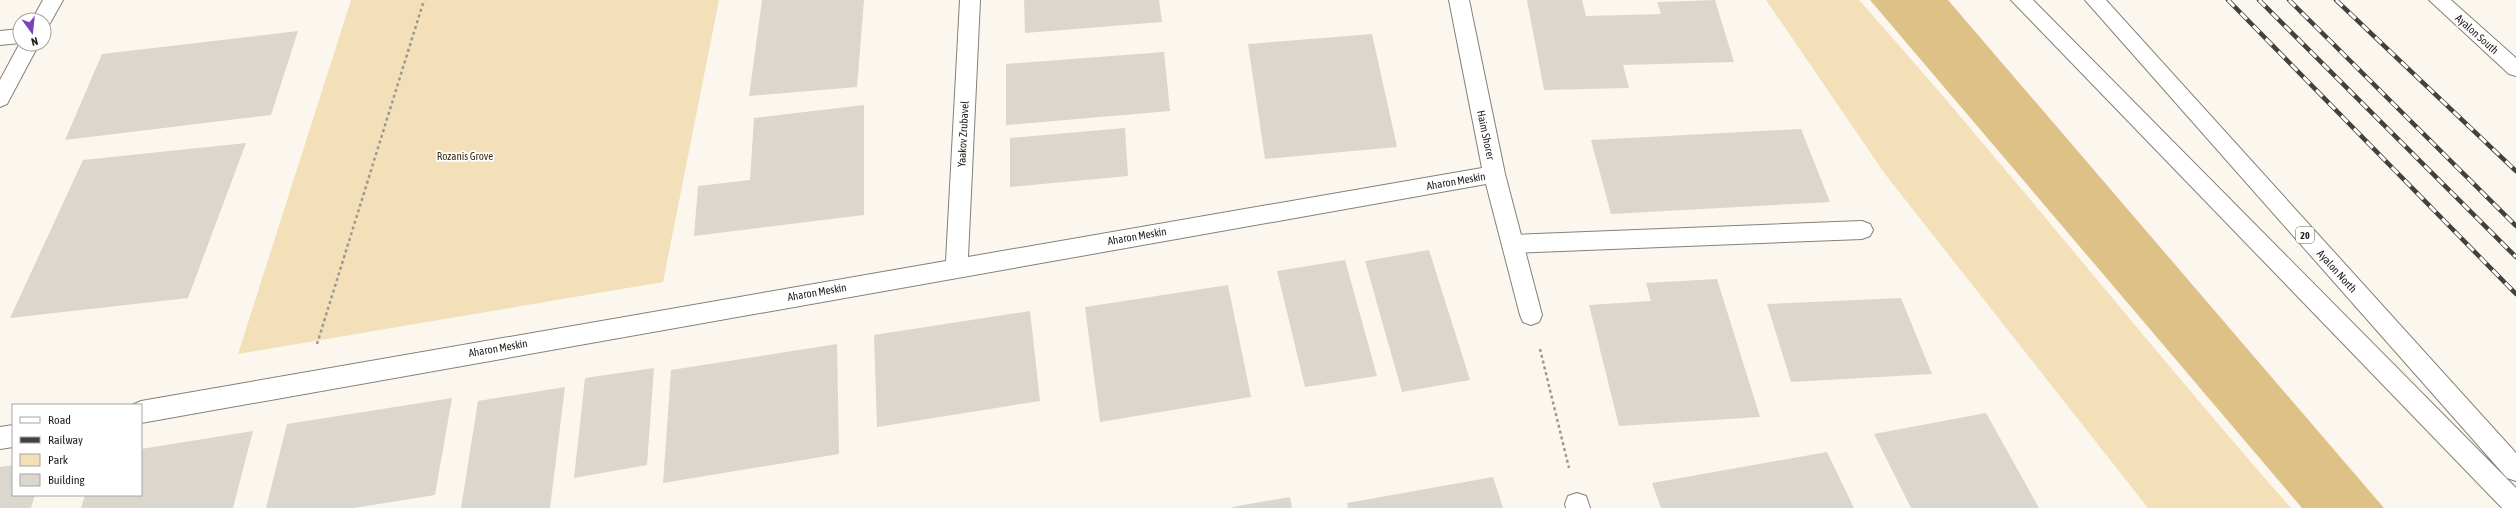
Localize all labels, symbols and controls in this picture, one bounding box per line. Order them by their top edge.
north arrow [12,12,52,52]
street label: Ayalon South [2453,12,2501,56]
text: N [30,35,39,48]
street label: Yaakov Zrubavel [955,100,971,167]
street label: Haim Shorer [1475,109,1497,161]
park label: Rozanis Grove [437,150,493,162]
street label: Aharon Meskin [1426,170,1486,192]
street label: Aharon Meskin [1107,225,1167,247]
road number: 20 [2296,227,2314,243]
street label: Ayalon North [2315,247,2359,295]
street label: Aharon Meskin [787,281,847,303]
street label: Aharon Meskin [468,337,528,359]
legend [12,404,142,496]
text: Road [48,413,71,427]
text: Railway [48,433,83,447]
text: Park [48,453,69,467]
text: Building [48,473,86,487]

